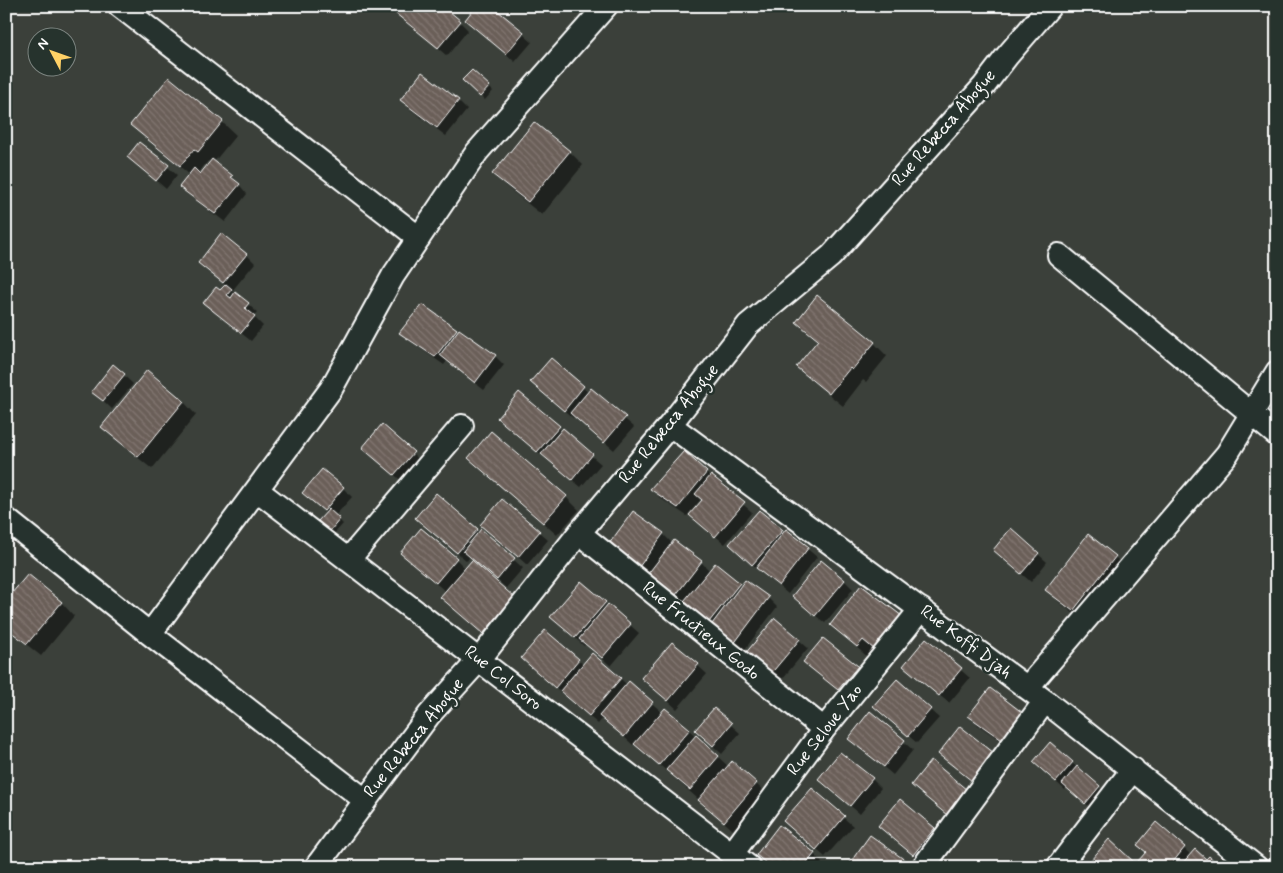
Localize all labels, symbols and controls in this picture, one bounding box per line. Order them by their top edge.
north arrow [28,28,78,78]
text: N [33,35,53,54]
street label: Rue Rebecca Abogue [887,64,1003,193]
street label: Rue Rebecca Abogue [613,359,726,490]
street label: Rue Fructieux Godo [637,576,765,686]
street label: Rue Koffi Djah [915,599,1017,685]
street label: Rue Col Soro [459,640,547,716]
street label: Rue Rebecca Abogue [358,673,471,804]
street label: Rue Seloue Yao [782,679,868,781]

